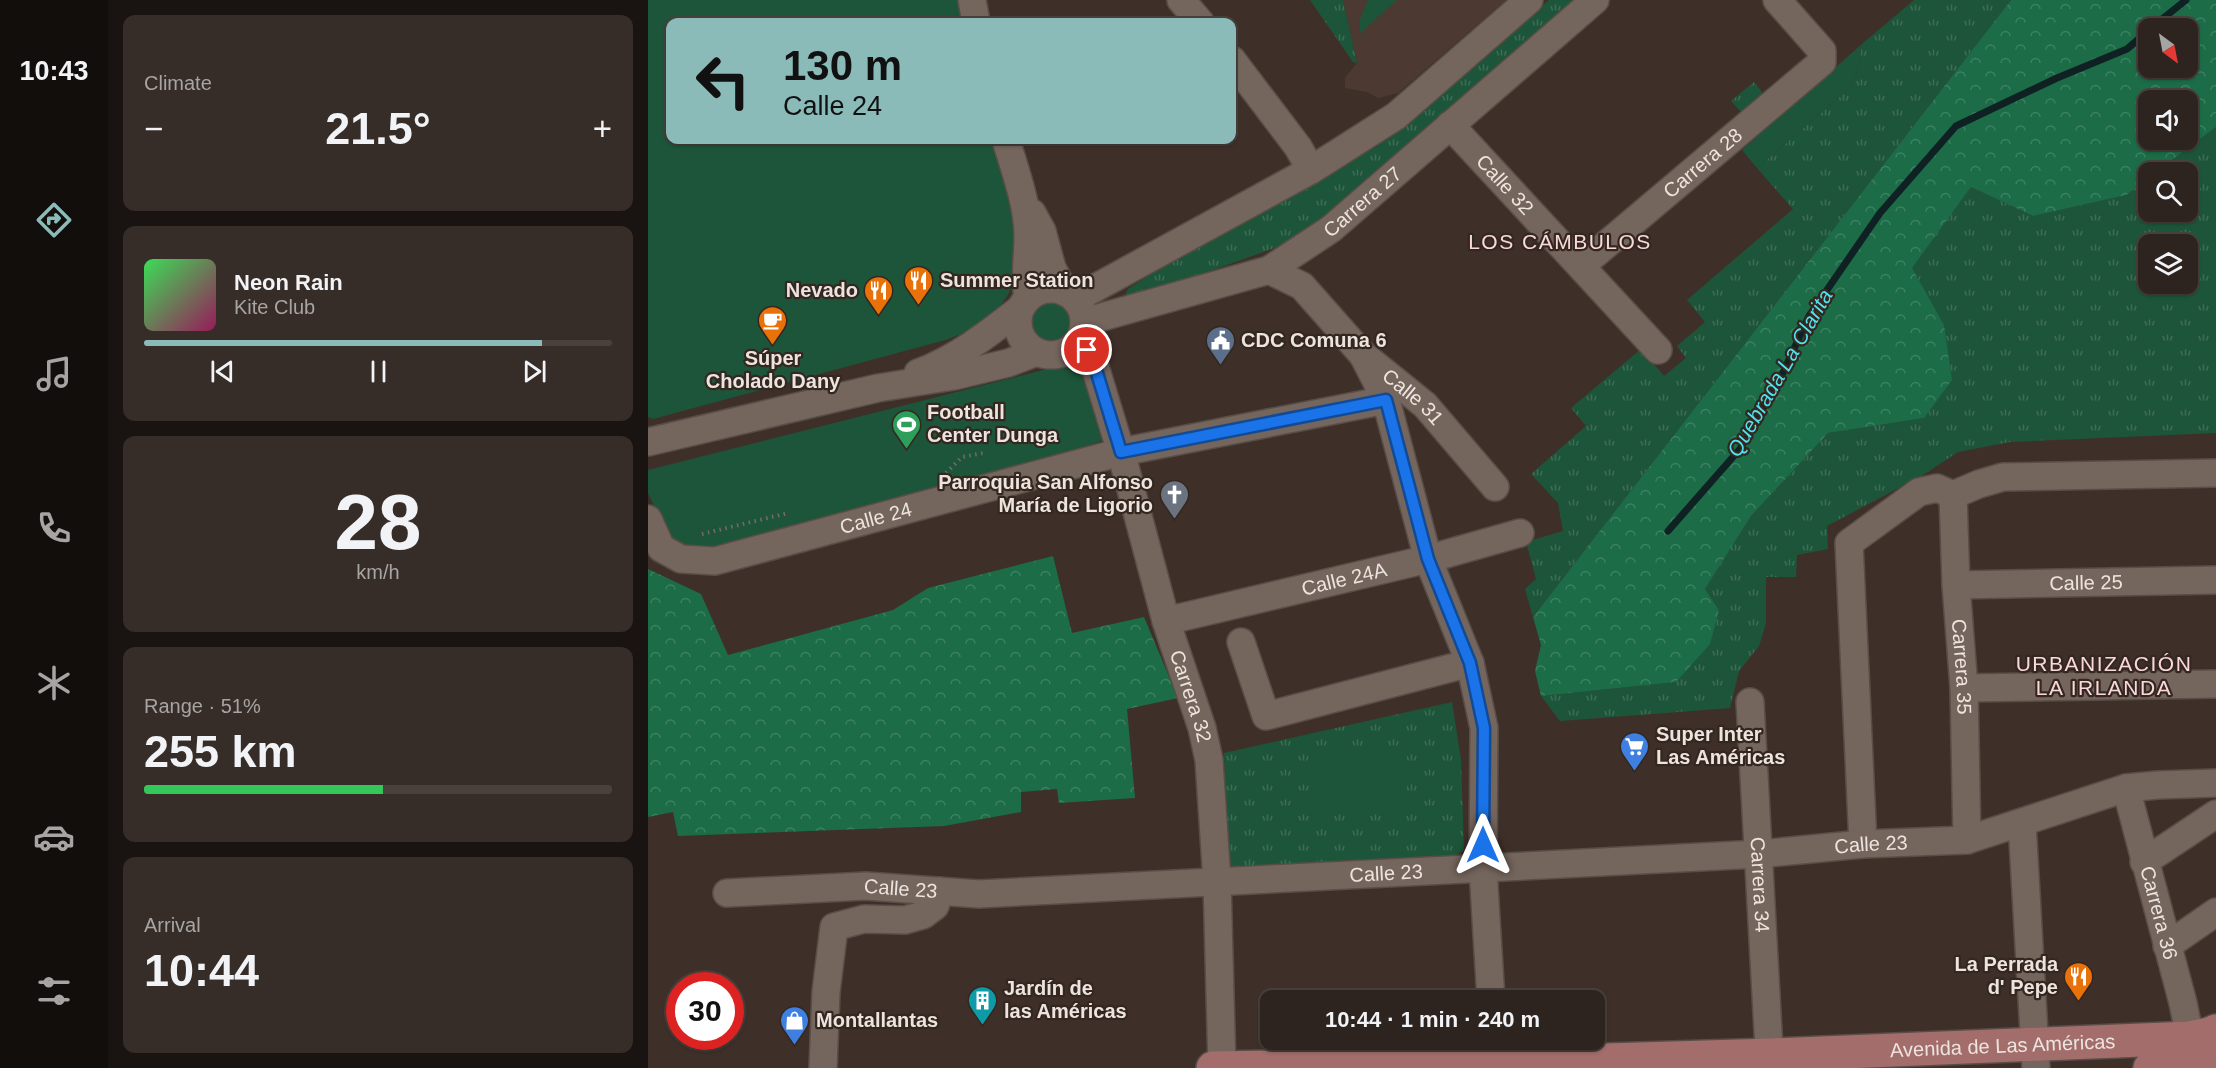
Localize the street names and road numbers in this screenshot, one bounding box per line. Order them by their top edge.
street label: Carrera 28 [1659,124,1746,202]
street label: Calle 32 [1472,150,1538,219]
street label: Carrera 27 [1319,162,1406,241]
street label: Calle 31 [1378,364,1448,429]
street label: Calle 24 [837,498,914,538]
street label: Calle 24A [1299,558,1389,600]
street label: Calle 25 [2049,571,2123,594]
street label: Carrera 35 [1948,618,1976,715]
street label: Carrera 32 [1166,647,1216,744]
street label: Calle 23 [1833,831,1908,858]
street label: Carrera 34 [1746,836,1774,933]
street label: Calle 23 [1349,860,1423,886]
street label: Carrera 36 [2136,864,2182,962]
street label: Calle 23 [863,875,938,902]
street label: Avenida de Las Américas [1890,1030,2116,1061]

